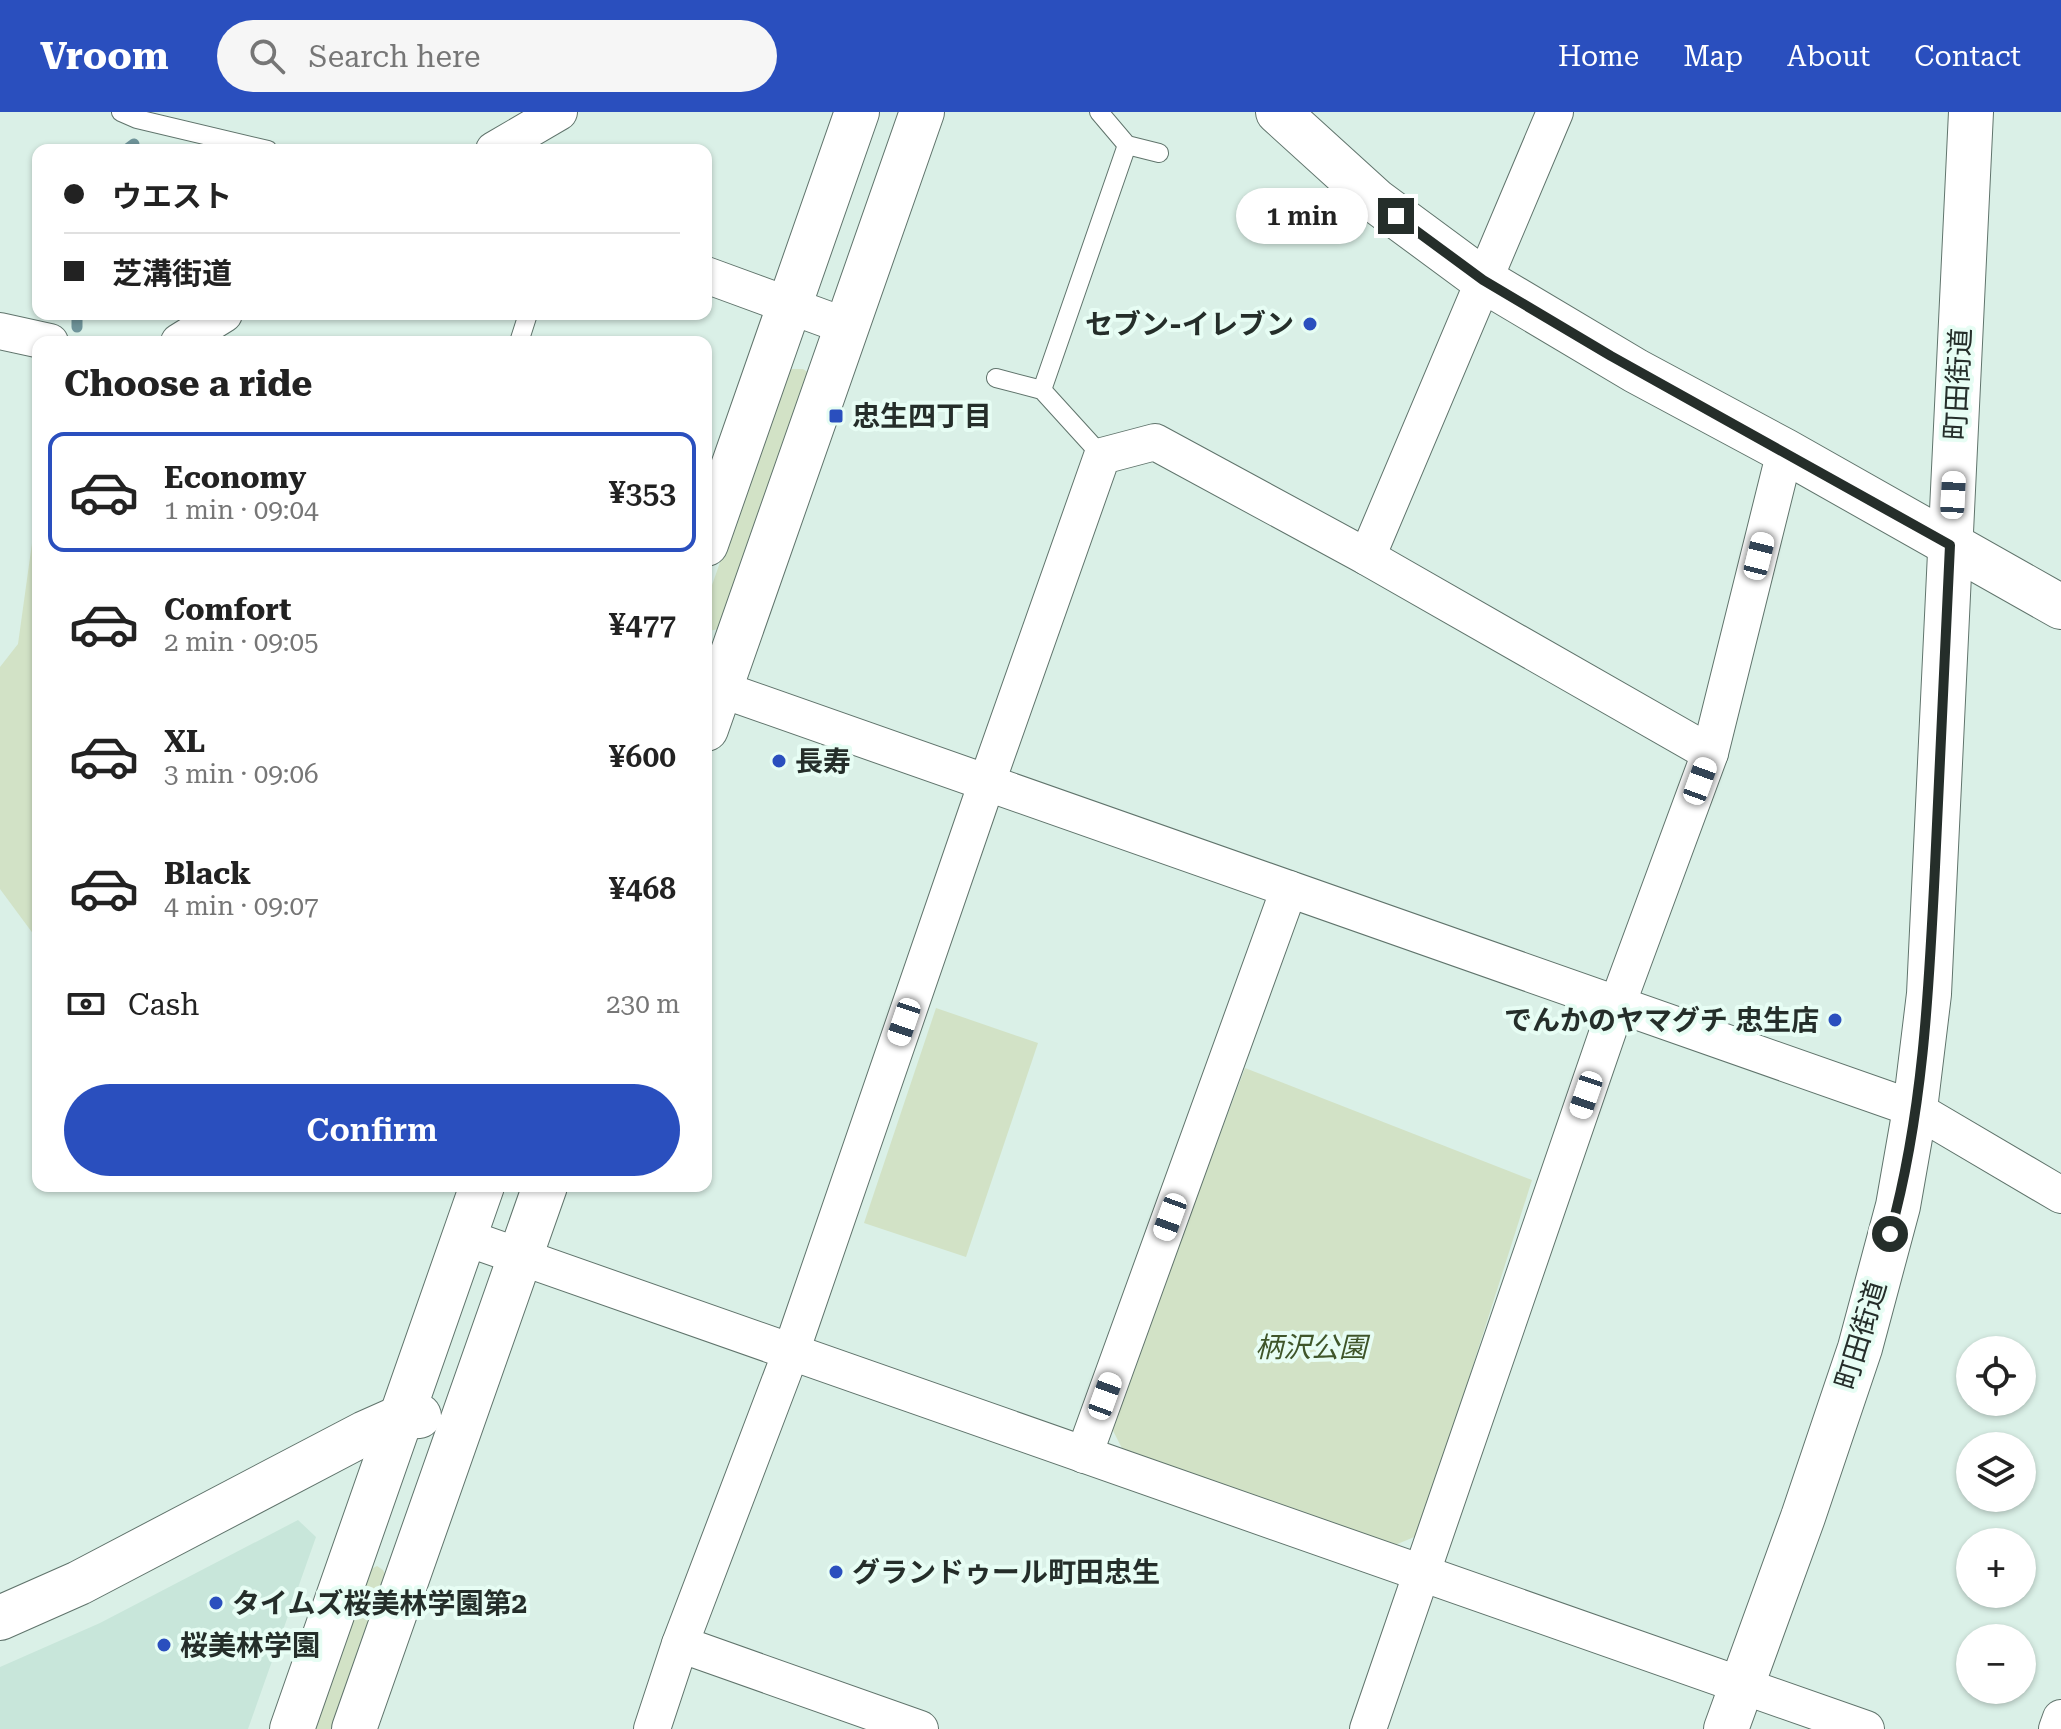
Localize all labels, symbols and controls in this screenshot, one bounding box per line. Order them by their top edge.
search box [217,20,777,92]
text: Vroom [40,34,169,78]
icon: search [245,34,289,78]
text: Search here [309,39,480,74]
text: Home [1558,40,1639,73]
text: Map [1683,40,1743,73]
text: About [1787,40,1870,73]
text: Contact [1914,40,2021,73]
text: ウエスト [112,179,232,214]
callout: 1 min [1236,188,1368,244]
route end [1378,198,1414,234]
text: 1 min [1266,201,1338,231]
text: 芝溝街道 [112,256,232,291]
place label: セブン-イレブン [1085,308,1294,341]
marker: セブン-イレブン [1301,315,1319,333]
street label: 町田街道 [1939,327,1977,441]
text: Choose a ride [64,363,312,405]
place label: 忠生四丁目 [852,400,992,433]
marker: 忠生四丁目 [827,407,845,425]
icon: car [68,456,140,528]
text: Economy [164,460,306,495]
car [1940,470,1966,520]
text: ¥353 [609,475,676,510]
text: 1 min · 09:04 [164,495,319,525]
car [1742,530,1776,582]
icon: car [68,588,140,660]
text: Comfort [164,592,291,627]
text: ¥477 [609,607,676,642]
text: 2 min · 09:05 [164,627,319,657]
icon: car [68,720,140,792]
text: XL [164,724,205,759]
text: ¥600 [609,739,676,774]
place label: 長寿 [795,745,851,778]
marker: 長寿 [770,752,788,770]
car [1681,754,1719,808]
text: 3 min · 09:06 [164,759,319,789]
icon: car [68,852,140,924]
text: Black [164,856,251,891]
text: ¥468 [609,871,676,906]
text: 4 min · 09:07 [164,891,319,921]
icon: cash [64,982,108,1026]
text: Cash [128,987,199,1022]
text: 230 m [606,989,680,1019]
car [885,995,923,1049]
place label: でんかのヤマグチ 忠生店 [1504,1004,1819,1037]
marker: でんかのヤマグチ 忠生店 [1826,1011,1844,1029]
car [1567,1068,1605,1122]
button: Confirm [64,1084,680,1176]
car [1151,1190,1189,1244]
route start [1872,1216,1908,1252]
street label: 町田街道 [1829,1277,1893,1393]
park label: 柄沢公園 [1255,1331,1371,1364]
map controls [1956,1336,2036,1704]
button: locate [1956,1336,2036,1416]
car [1086,1369,1124,1423]
button: layers [1956,1432,2036,1512]
button: + [1956,1528,2036,1608]
place label: グランドゥール町田忠生 [852,1556,1160,1589]
marker: グランドゥール町田忠生 [827,1563,845,1581]
place label: タイムズ桜美林学園第2 [232,1587,527,1620]
marker: タイムズ桜美林学園第2 [207,1594,225,1612]
button: − [1956,1624,2036,1704]
place label: 桜美林学園 [180,1629,320,1662]
marker: 桜美林学園 [155,1636,173,1654]

